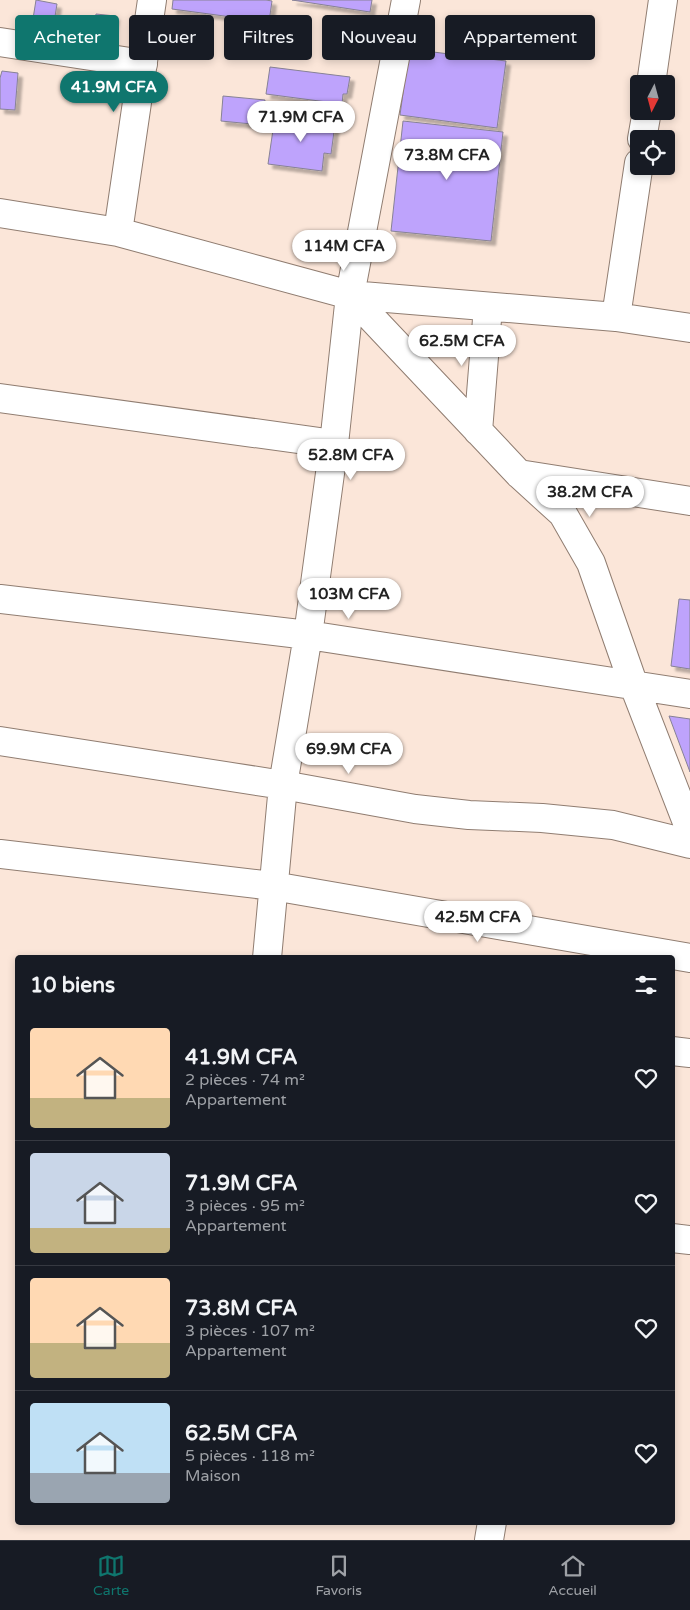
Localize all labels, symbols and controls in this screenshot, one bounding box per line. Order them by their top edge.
chip: Acheter [15,15,119,60]
chip: Louer [129,15,214,60]
chip: Filtres [224,15,312,60]
chip: Nouveau [322,15,435,60]
chip: Appartement [445,15,595,60]
pin: 41.9M CFA [57,70,171,113]
north arrow [630,75,675,120]
map controls [630,75,675,175]
text: 41.9M CFA [71,77,157,97]
pin: 71.9M CFA [244,100,358,143]
text: 71.9M CFA [258,107,344,127]
button: locate [630,130,675,175]
pin: 73.8M CFA [390,138,504,181]
text: 73.8M CFA [404,145,490,165]
pin: 114M CFA [292,230,396,272]
text: 114M CFA [303,236,385,256]
pin: 62.5M CFA [405,324,519,367]
text: 62.5M CFA [419,331,505,351]
pin: 52.8M CFA [294,438,408,481]
text: 52.8M CFA [308,445,394,465]
pin: 38.2M CFA [533,476,647,518]
text: 38.2M CFA [547,482,633,502]
pin: 103M CFA [297,578,401,620]
text: 103M CFA [308,584,390,604]
pin: 69.9M CFA [292,732,406,775]
text: 69.9M CFA [306,739,392,759]
pin: 42.5M CFA [421,900,535,943]
text: 42.5M CFA [435,907,521,927]
icon: filters [632,971,660,999]
text: 10 biens [30,973,115,998]
text: 41.9M CFA [185,1045,298,1070]
icon: home [70,1048,130,1108]
icon: heart [632,1064,660,1092]
text: 2 pièces · 74 m² [185,1070,305,1090]
text: Appartement [185,1090,287,1110]
text: 71.9M CFA [185,1171,298,1196]
icon: home [70,1173,130,1233]
icon: heart [632,1189,660,1217]
text: 3 pièces · 95 m² [185,1196,305,1216]
text: Appartement [185,1216,287,1236]
text: 73.8M CFA [185,1296,298,1321]
icon: home [70,1298,130,1358]
icon: heart [632,1314,660,1342]
text: 3 pièces · 107 m² [185,1321,315,1341]
text: Appartement [185,1341,287,1361]
text: 62.5M CFA [185,1421,298,1446]
icon: home [70,1423,130,1483]
icon: heart [632,1439,660,1467]
text: 5 pièces · 118 m² [185,1446,315,1466]
text: Maison [185,1466,241,1486]
tab: Carte [93,1552,129,1599]
tab: Favoris [315,1552,362,1599]
tab: Accueil [548,1552,597,1599]

